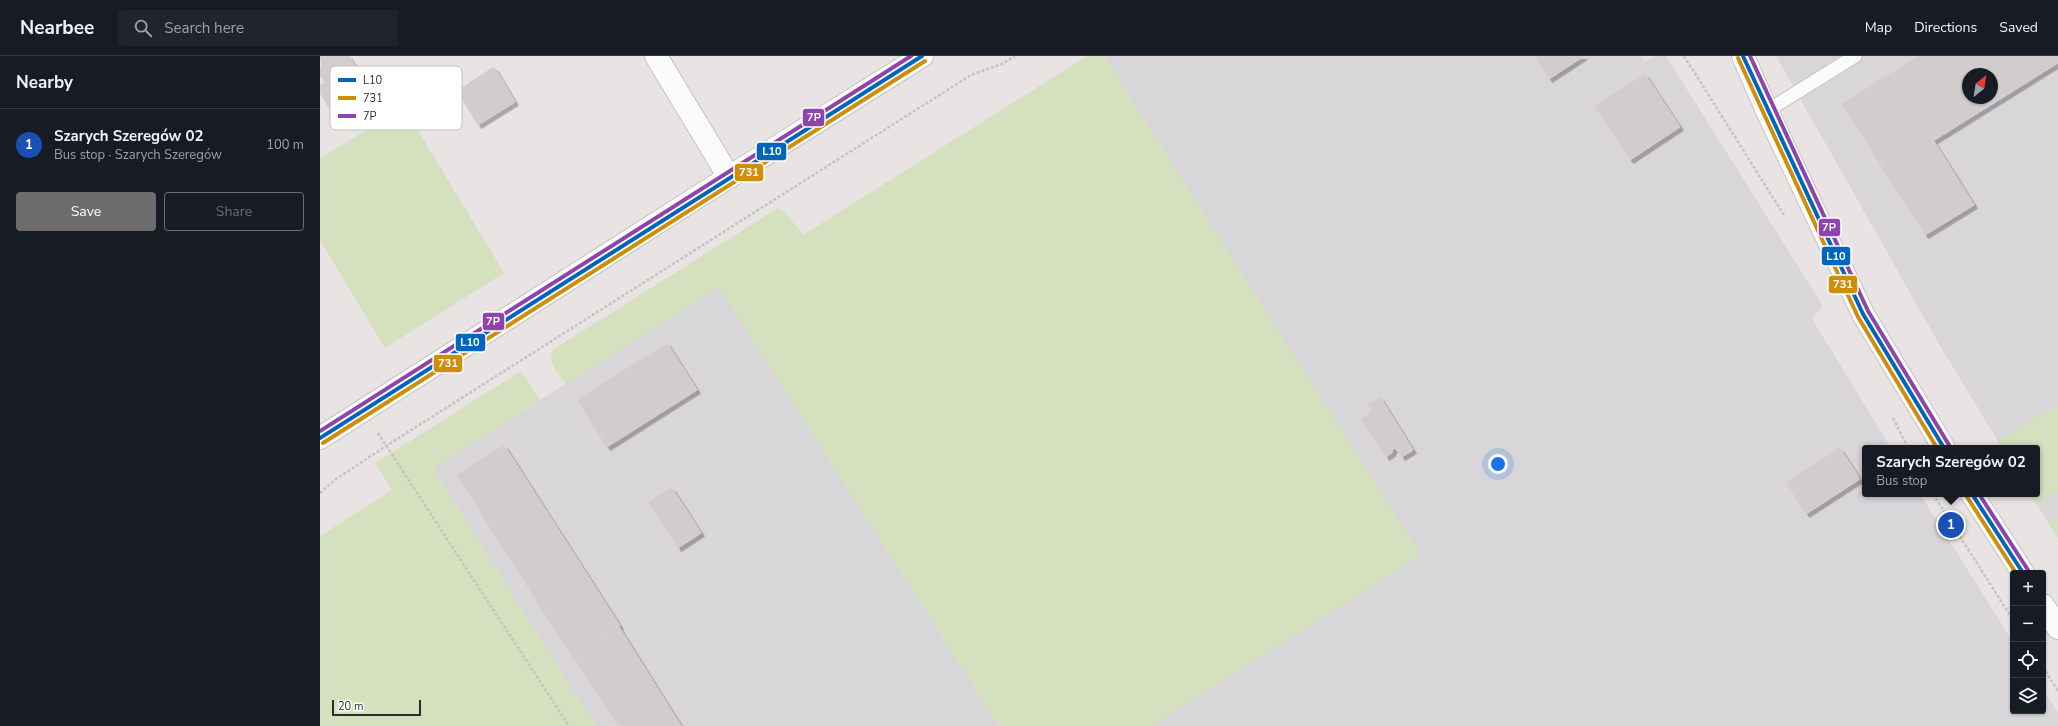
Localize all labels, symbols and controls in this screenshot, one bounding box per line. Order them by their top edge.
search box [118,10,398,46]
text: Nearbee [20,15,94,41]
icon: search [132,17,154,39]
text: Search here [164,18,244,38]
text: Map [1865,18,1892,37]
text: Directions [1914,18,1977,37]
text: Saved [1999,18,2038,37]
legend [330,66,462,130]
north arrow [1962,68,1998,104]
text: Nearby [16,71,73,94]
text: L10 [363,73,383,88]
text: 731 [363,91,383,106]
line badge: 7P [802,108,825,127]
text: 7P [363,109,377,124]
text: 7P [807,110,821,125]
text: Szarych Szeregów 02 [54,126,203,146]
text: 1 [25,136,33,154]
text: 100 m [266,136,304,154]
line badge: L10 [756,142,787,161]
text: L10 [762,144,782,159]
text: Bus stop · Szarych Szeregów [54,146,222,164]
line badge: 731 [734,163,764,182]
text: 731 [739,165,759,180]
button: Save [16,192,156,231]
button: Share [164,192,304,231]
line badge: 7P [1818,218,1841,237]
text: 7P [1822,220,1836,235]
line badge: L10 [1821,246,1851,266]
text: L10 [1826,249,1846,264]
line badge: 731 [1828,275,1858,294]
text: 731 [1833,277,1853,292]
line badge: 7P [482,312,505,331]
text: 7P [486,314,500,329]
line badge: L10 [455,333,486,352]
text: L10 [460,335,480,350]
line badge: 731 [433,354,463,373]
text: 731 [438,356,458,371]
popup [1862,445,2040,497]
text: Szarych Szeregów 02 [1876,452,2026,472]
your location [1488,454,1508,474]
text: Bus stop [1876,472,1927,490]
pin: 1 [1938,510,1964,540]
map controls [2010,570,2046,714]
button: + [2010,570,2046,606]
button: − [2010,606,2046,642]
button: locate [2010,642,2046,678]
button: layers [2010,678,2046,714]
scale bar [332,698,421,717]
text: 20 m [338,699,363,714]

